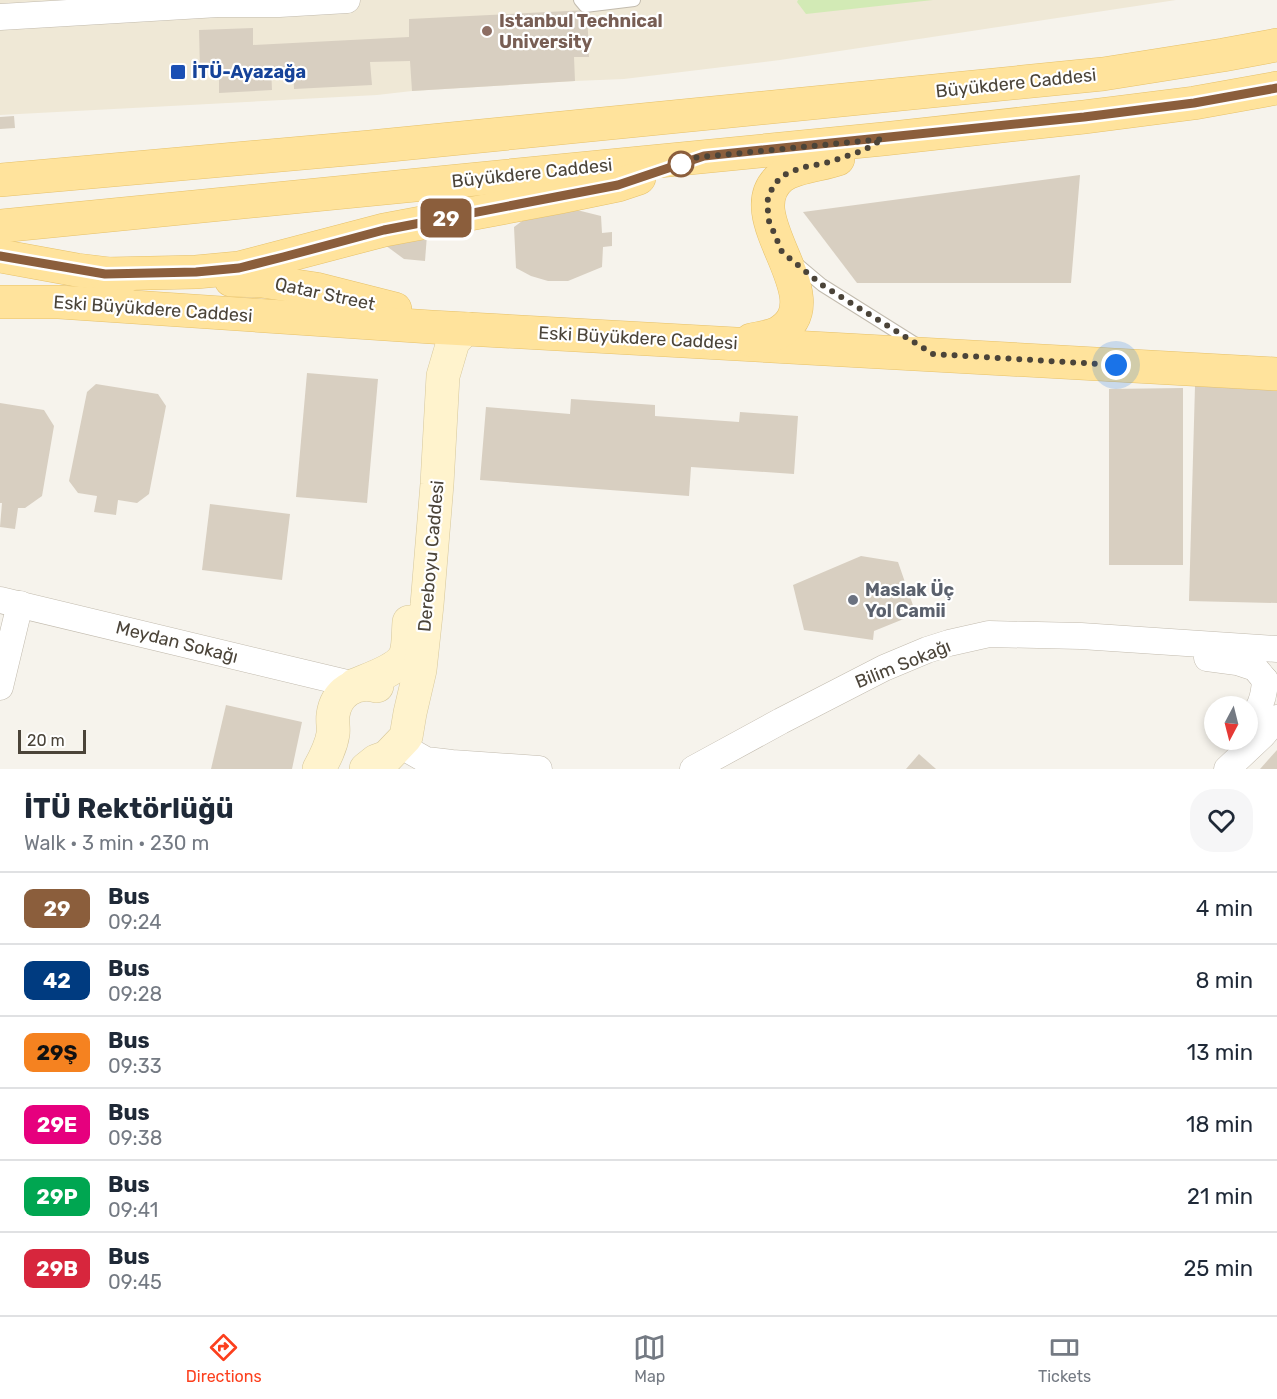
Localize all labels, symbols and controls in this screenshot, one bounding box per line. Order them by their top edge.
place label: Istanbul Technical University [499,10,663,53]
marker: Istanbul Technical University [480,24,494,38]
place label: İTÜ-Ayazağa [192,61,306,83]
marker: İTÜ-Ayazağa [169,63,187,81]
street label: Büyükdere Caddesi [935,64,1097,102]
unlabelled marker [668,151,694,177]
street label: Büyükdere Caddesi [451,154,613,192]
line badge: 29 [419,198,473,238]
text: 29 [432,206,460,231]
street label: Qatar Street [273,273,377,315]
street label: Eski Büyükdere Caddesi [53,291,253,327]
street label: Eski Büyükdere Caddesi [538,322,738,354]
your location [1101,350,1131,380]
street label: Dereboyu Caddesi [413,479,449,633]
place label: Maslak Üç Yol Camii [865,579,955,622]
marker: Maslak Üç Yol Camii [846,593,860,607]
street label: Meydan Sokağı [114,616,240,668]
street label: Bilim Sokağı [852,635,954,693]
north arrow [1204,696,1258,750]
map controls [1204,696,1258,750]
scale bar [18,727,86,754]
text: 20 m [27,731,65,750]
button: heart [1190,789,1253,852]
text: İTÜ Rektörlüğü [24,792,234,825]
text: Walk · 3 min · 230 m [24,831,209,855]
text: Bus [108,883,150,910]
text: 4 min [1196,895,1253,922]
text: 29 [43,896,71,921]
text: 09:24 [108,910,162,934]
text: Bus [108,955,150,982]
text: 8 min [1195,967,1253,994]
text: 42 [43,968,71,993]
text: 09:28 [108,982,162,1006]
text: Bus [108,1027,150,1054]
text: 13 min [1187,1039,1253,1066]
text: 29Ş [36,1040,78,1065]
text: 09:33 [108,1054,162,1078]
text: Bus [108,1099,150,1126]
text: 18 min [1186,1111,1253,1138]
text: 29E [37,1112,77,1137]
text: 09:38 [108,1126,162,1150]
text: Bus [108,1171,150,1198]
text: 21 min [1187,1183,1253,1210]
text: 29P [36,1184,78,1209]
text: 09:41 [108,1198,158,1222]
text: Bus [108,1243,150,1270]
text: 25 min [1183,1255,1253,1282]
text: 29B [36,1256,78,1281]
text: 09:45 [108,1270,162,1294]
tab: Directions [186,1331,262,1386]
tab: Map [633,1331,666,1386]
tab: Tickets [1038,1331,1091,1386]

